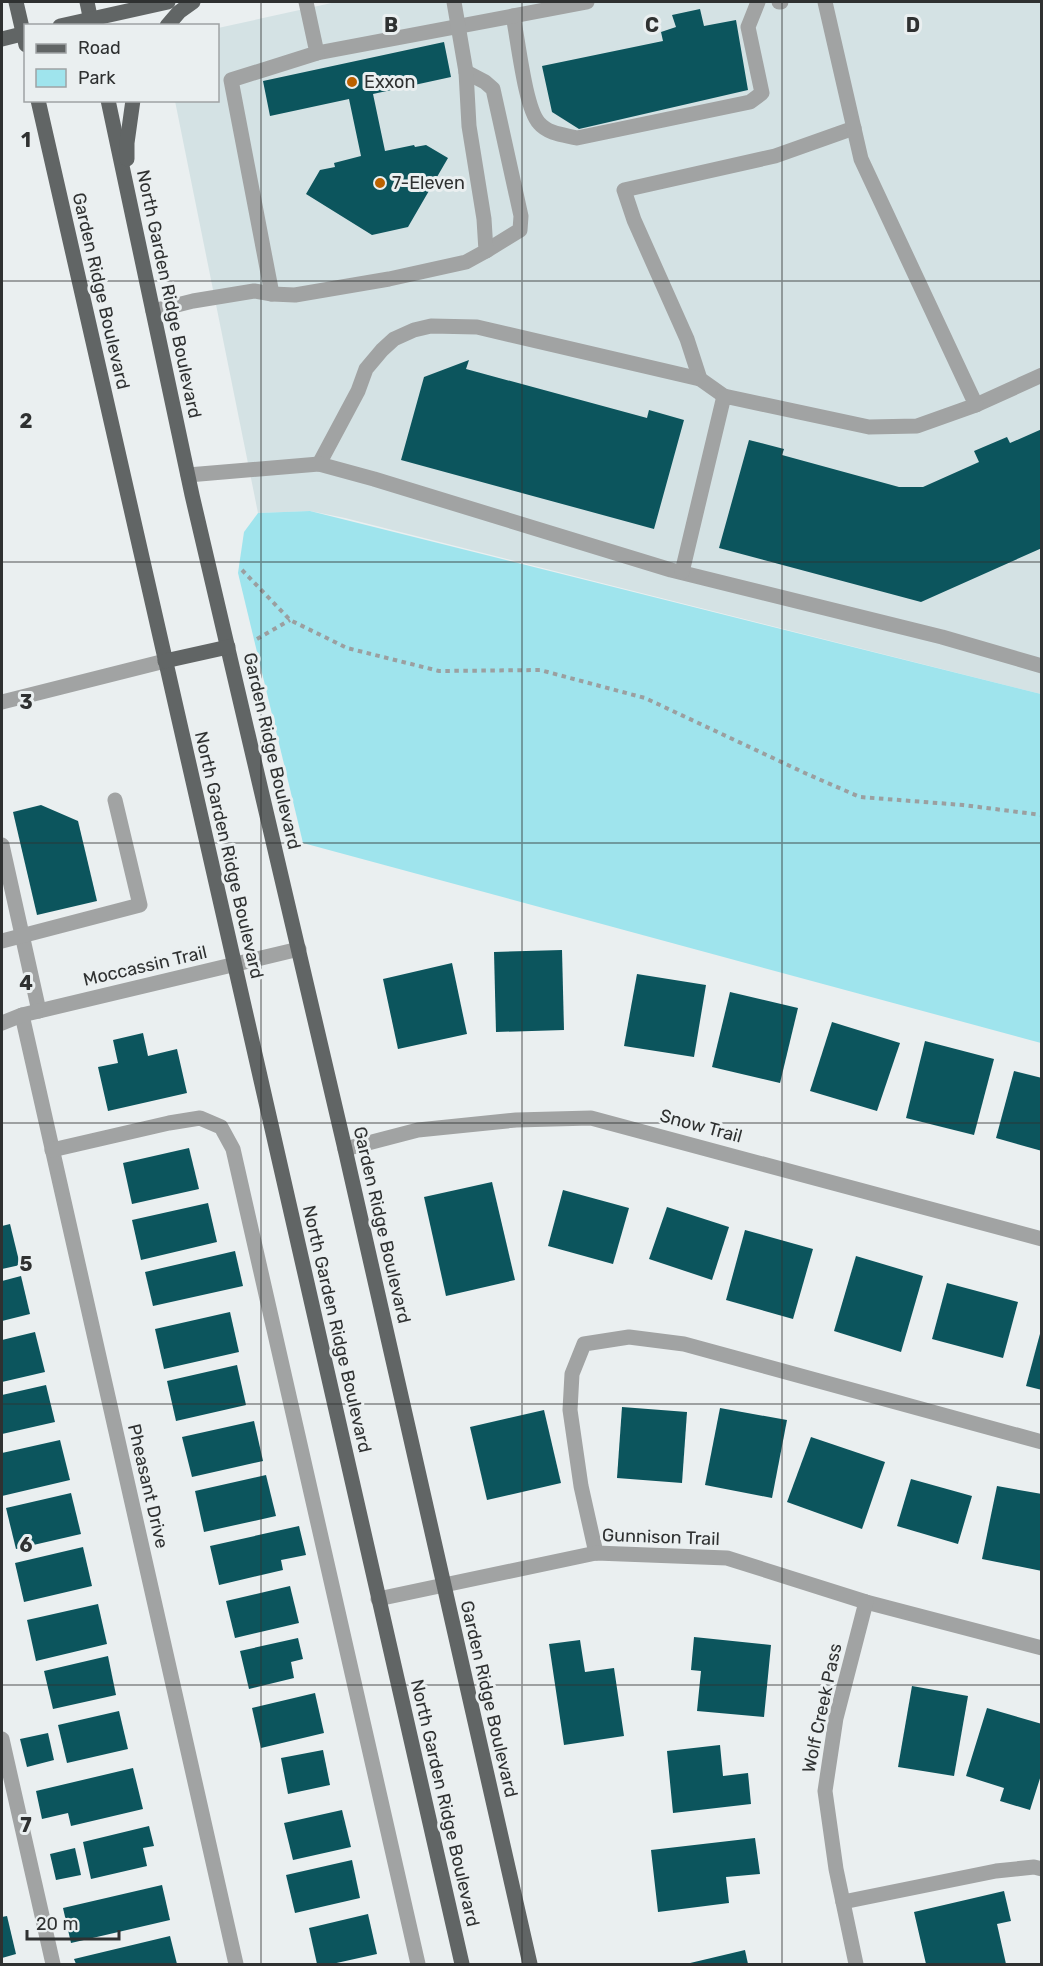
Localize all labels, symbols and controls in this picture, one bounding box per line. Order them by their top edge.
text: B [384,13,398,37]
text: C [645,13,659,37]
text: D [906,13,920,37]
legend [24,24,219,102]
text: Road [78,37,121,59]
text: Park [78,67,116,89]
place label: Exxon [364,71,415,93]
marker: Exxon [345,75,359,89]
text: 1 [21,128,31,152]
street label: North Garden Ridge Boulevard [132,168,206,420]
place label: 7-Eleven [392,172,465,194]
marker: 7-Eleven [373,176,387,190]
street label: Garden Ridge Boulevard [68,190,134,392]
text: 2 [20,409,33,433]
street label: Garden Ridge Boulevard [239,650,305,852]
text: 3 [19,690,33,714]
street label: North Garden Ridge Boulevard [190,729,268,981]
street label: Moccassin Trail [81,941,209,991]
text: 4 [19,971,33,995]
street label: Snow Trail [657,1104,745,1148]
street label: Garden Ridge Boulevard [349,1124,415,1326]
street label: North Garden Ridge Boulevard [298,1203,376,1455]
text: 5 [20,1252,33,1276]
street label: Pheasant Drive [123,1422,173,1550]
street label: Gunnison Trail [602,1524,720,1550]
text: 6 [19,1533,33,1557]
street label: Garden Ridge Boulevard [456,1598,522,1800]
street label: Wolf Creek Pass [798,1641,846,1775]
street label: North Garden Ridge Boulevard [406,1677,484,1929]
text: 7 [20,1813,32,1837]
scale bar [27,1903,118,1941]
text: 20 m [36,1913,78,1935]

